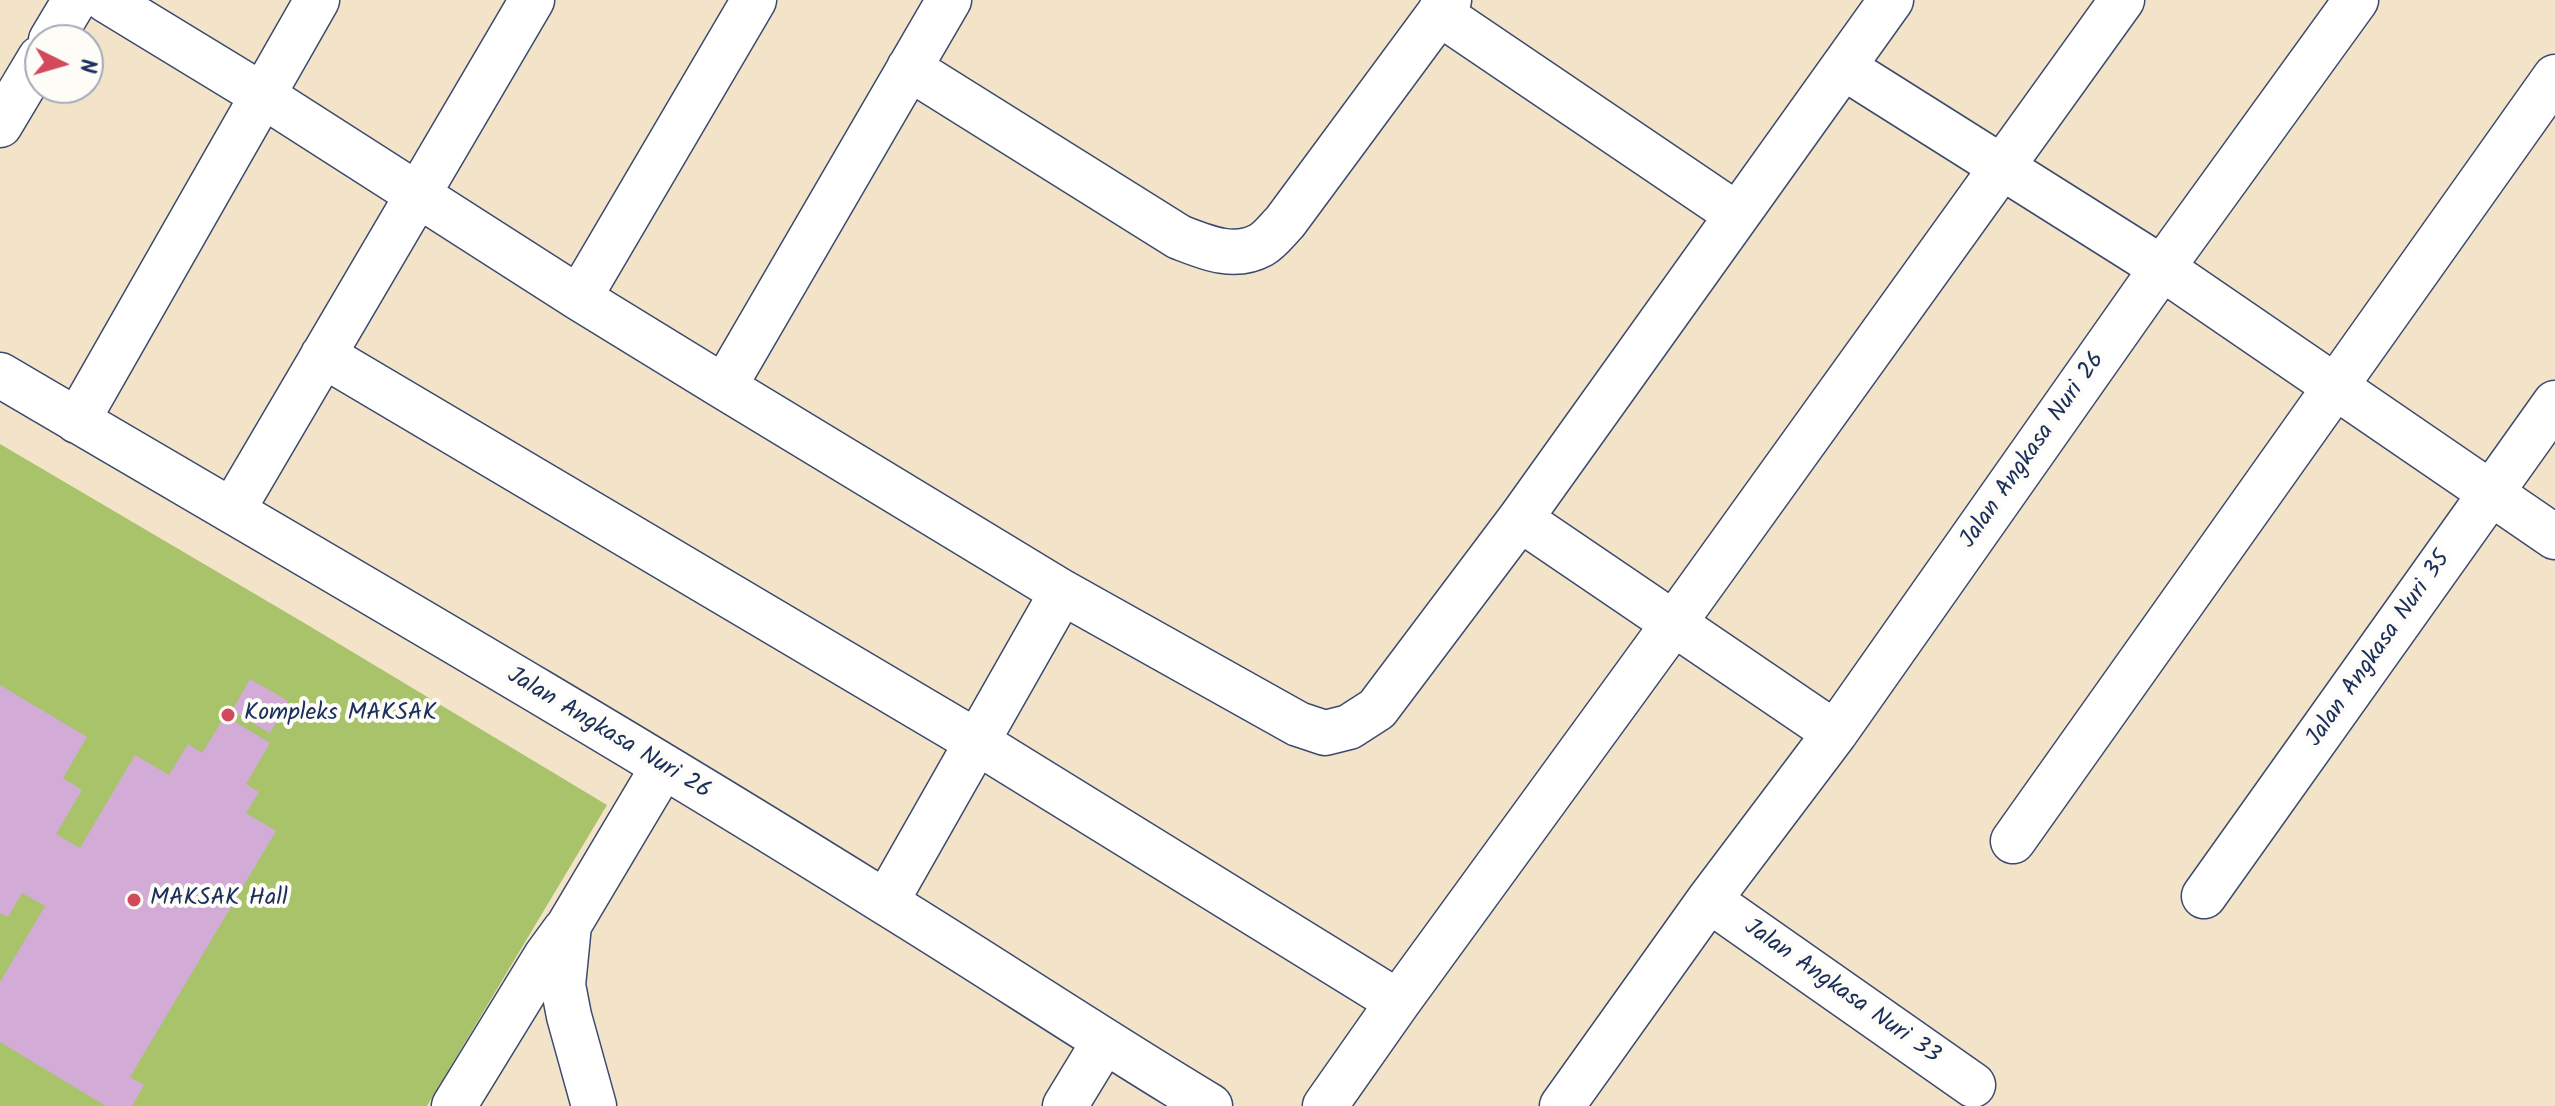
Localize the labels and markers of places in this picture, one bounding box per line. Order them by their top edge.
place label: Kompleks MAKSAK [244,701,437,729]
marker: Kompleks MAKSAK [219,706,237,724]
place label: MAKSAK Hall [150,886,288,914]
marker: MAKSAK Hall [125,891,143,909]

